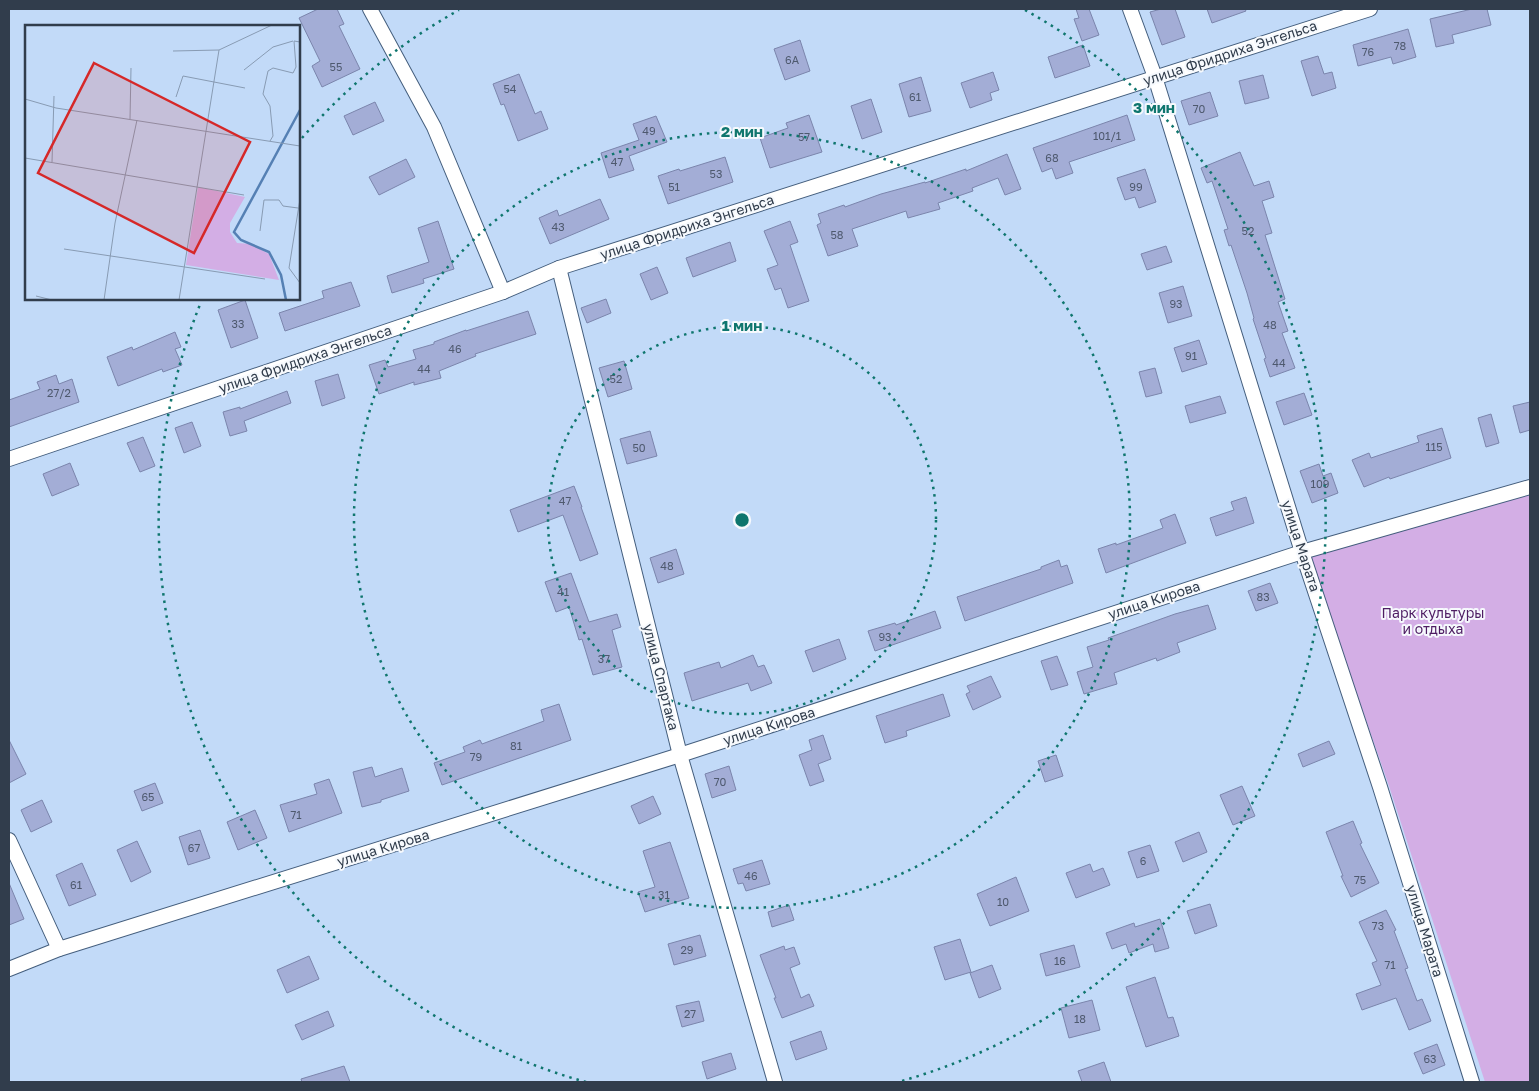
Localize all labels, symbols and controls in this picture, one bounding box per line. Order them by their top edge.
street label: улица Фридриха Энгельса [1141,16,1319,89]
inset map [25,25,300,300]
house number: 78 [1394,39,1407,52]
house number: 76 [1362,45,1375,58]
house number: 6А [785,53,800,66]
house number: 55 [330,60,342,73]
house number: 54 [503,82,517,95]
house number: 61 [909,90,921,103]
text: 3 мин [1133,98,1175,116]
house number: 70 [1193,102,1206,115]
text: 2 мин [721,122,763,140]
house number: 49 [642,124,656,137]
house number: 101/1 [1093,129,1121,142]
house number: 57 [798,130,810,143]
house number: 68 [1045,151,1059,164]
house number: 47 [611,155,623,168]
house number: 53 [710,167,722,180]
house number: 51 [668,180,680,193]
house number: 99 [1129,180,1143,193]
street label: улица Фридриха Энгельса [598,190,776,263]
house number: 43 [551,220,565,233]
house number: 52 [1242,224,1254,237]
house number: 58 [830,228,844,241]
house number: 93 [1169,297,1183,310]
text: 1 мин [722,316,762,334]
house number: 33 [232,317,244,330]
house number: 48 [1263,318,1277,331]
street label: улица Фридриха Энгельса [216,321,394,396]
house number: 46 [448,342,462,355]
house number: 91 [1185,349,1197,362]
house number: 44 [1272,356,1286,369]
house number: 44 [417,362,431,375]
house number: 52 [610,372,622,385]
house number: 27/2 [47,386,71,399]
house number: 115 [1425,440,1443,453]
house number: 50 [632,441,646,454]
house number: 109 [1311,477,1329,490]
house number: 47 [559,494,571,507]
street label: улица Марата [1279,498,1324,594]
centre of rings [733,511,751,529]
house number: 48 [660,559,674,572]
street label: улица Кирова [1106,577,1202,622]
house number: 41 [557,585,569,598]
house number: 83 [1256,590,1270,603]
park label: Парк культуры и отдыха [1382,604,1484,637]
street label: улица Спартака [640,622,683,732]
house number: 93 [878,630,892,643]
house number: 37 [598,652,610,665]
street label: улица Кирова [721,703,817,748]
house number: 81 [510,739,522,752]
house number: 79 [470,750,482,763]
house number: 70 [714,775,727,788]
house number: 65 [141,790,155,803]
house number: 71 [290,808,302,821]
street label: улица Кирова [335,825,431,870]
house number: 67 [188,841,200,854]
house number: 6 [1140,854,1147,867]
house number: 46 [744,869,758,882]
house number: 75 [1354,873,1366,886]
house number: 61 [70,878,82,891]
street label: улица Марата [1403,883,1448,979]
house number: 31 [658,888,670,901]
house number: 10 [997,895,1009,908]
house number: 73 [1372,919,1384,932]
house number: 29 [680,943,694,956]
house number: 16 [1054,954,1066,967]
house number: 71 [1384,958,1396,971]
house number: 27 [684,1007,696,1020]
house number: 18 [1074,1012,1086,1025]
house number: 63 [1423,1052,1437,1065]

